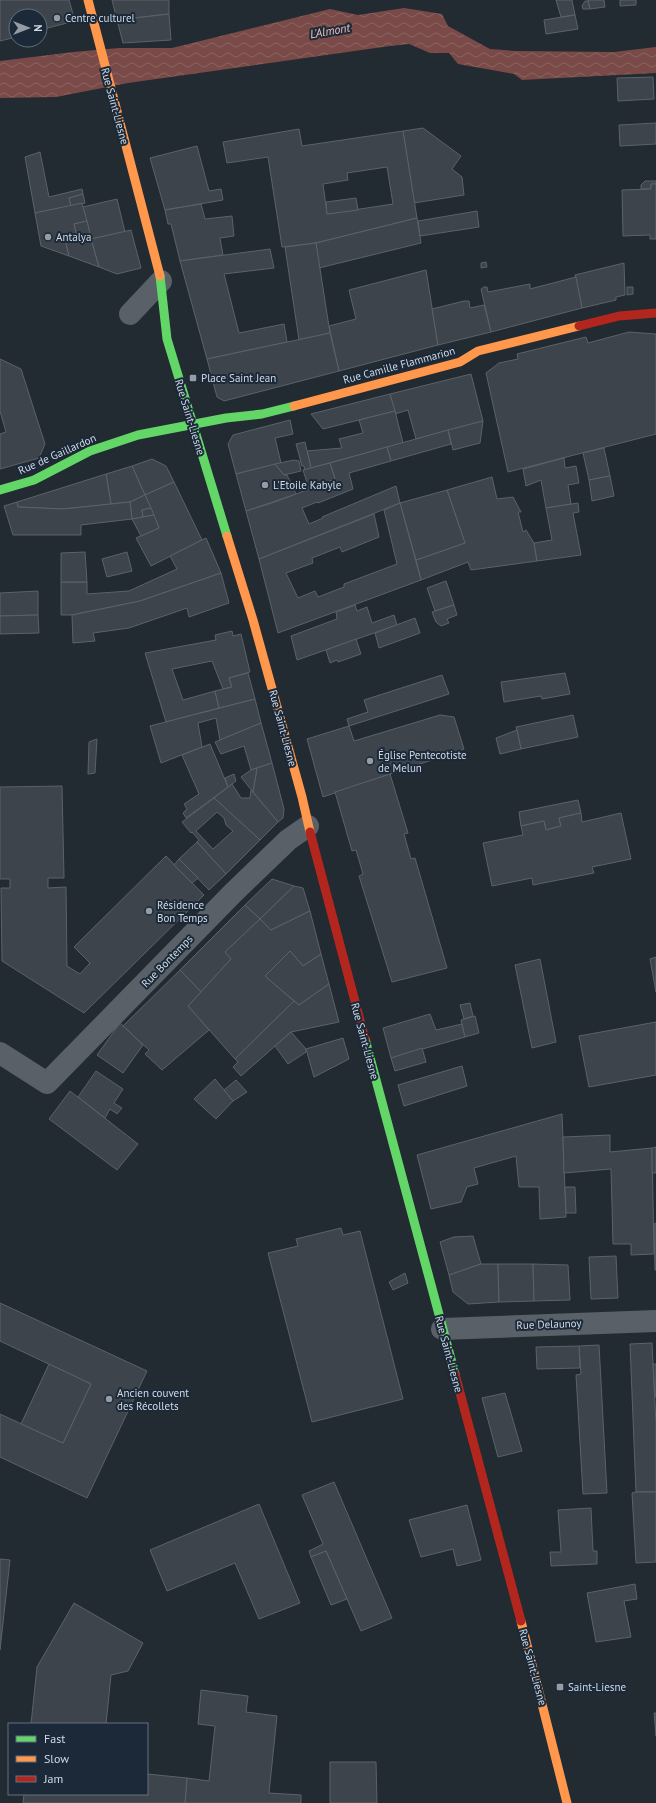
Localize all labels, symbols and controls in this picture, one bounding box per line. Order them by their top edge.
north arrow [8,8,48,48]
place label: Centre culturel [65,11,136,25]
marker: Centre culturel [52,13,62,23]
water label: L'Almont [309,19,352,41]
text: N [31,24,45,32]
street label: Rue Saint-Liesne [98,66,132,146]
place label: Antalya [56,230,91,244]
marker: Antalya [43,232,53,242]
street label: Rue Camille Flammarion [341,343,457,387]
place label: Place Saint Jean [201,371,276,385]
marker: Place Saint Jean [188,373,198,383]
street label: Rue Saint-Liesne [172,377,208,457]
street label: Rue de Gaillardon [16,431,98,477]
place label: L'Etoile Kabyle [273,478,342,492]
marker: L'Etoile Kabyle [260,480,270,490]
street label: Rue Saint-Liesne [266,688,300,768]
place label: Église Pentecotiste de Melun [378,748,467,775]
marker: Église Pentecotiste de Melun [365,756,375,766]
place label: Résidence Bon Temps [157,898,208,925]
marker: Résidence Bon Temps [144,906,154,916]
street label: Rue Bontemps [138,931,196,990]
street label: Rue Saint-Liesne [348,1001,382,1081]
street label: Rue Saint-Liesne [432,1314,466,1394]
street label: Rue Delaunoy [516,1316,583,1332]
place label: Ancien couvent des Récollets [117,1386,189,1413]
marker: Ancien couvent des Récollets [104,1394,114,1404]
street label: Rue Saint-Liesne [516,1627,550,1707]
place label: Saint-Liesne [568,1680,626,1694]
marker: Saint-Liesne [555,1682,565,1692]
legend [8,1723,148,1795]
text: Fast [44,1731,65,1746]
text: Slow [44,1751,69,1766]
text: Jam [43,1771,63,1786]

